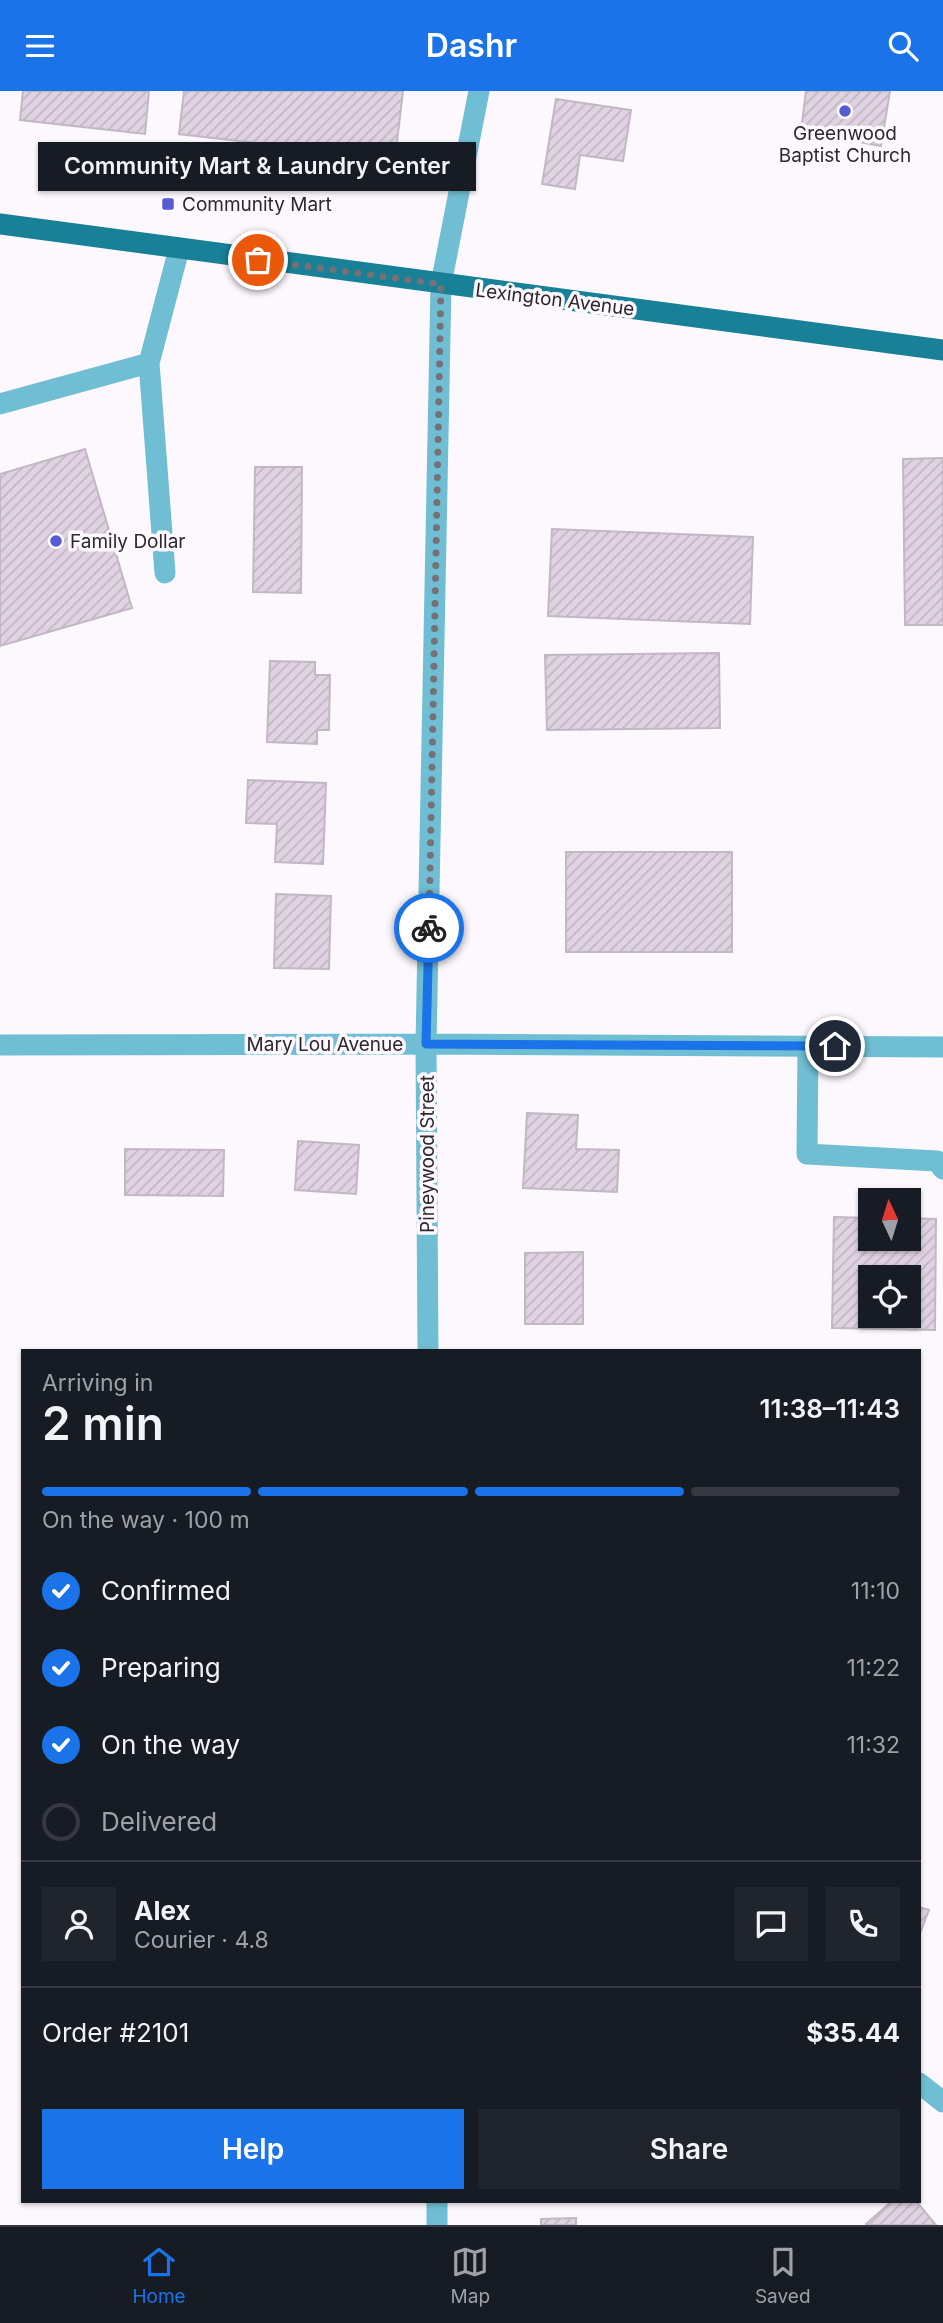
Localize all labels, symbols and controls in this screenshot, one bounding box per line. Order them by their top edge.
text: Dashr [426,26,517,65]
icon: menu [21,27,59,65]
icon: search [884,27,922,65]
marker: Greenwood Baptist Church [837,103,853,119]
place label: Greenwood Baptist Church [779,122,911,167]
callout: Community Mart & Laundry Center [39,141,477,190]
text: Community Mart & Laundry Center [64,152,450,180]
place label: Community Mart [182,193,332,216]
marker: Community Mart [160,196,176,212]
pin [228,230,288,290]
icon: bag [239,241,277,279]
street label: Lexington Avenue [474,278,636,321]
place label: Family Dollar [70,530,186,553]
marker: Family Dollar [48,533,64,549]
courier [394,893,464,963]
icon: bike [410,909,448,947]
pin [805,1016,865,1076]
icon: home [816,1027,854,1065]
street label: Mary Lou Avenue [247,1033,403,1056]
street label: Pineywood Street [416,1075,439,1233]
north arrow [858,1188,920,1251]
map controls [858,1188,921,1328]
button: locate [858,1265,921,1328]
text: Arriving in [42,1369,153,1397]
text: 11:38–11:43 [759,1393,900,1424]
text: 2 min [42,1395,164,1451]
text: On the way · 100 m [42,1506,250,1534]
icon: check [42,1572,80,1610]
text: Confirmed [101,1575,231,1606]
text: 11:10 [851,1577,900,1605]
icon: check [42,1649,80,1687]
text: Preparing [101,1652,221,1683]
text: 11:22 [847,1654,900,1682]
icon: check [42,1726,80,1764]
text: On the way [101,1729,240,1760]
text: 11:32 [846,1731,900,1759]
text: Delivered [101,1806,217,1837]
button: person [42,1887,116,1961]
button: chat [734,1887,808,1961]
button: phone [826,1887,900,1961]
text: Alex [134,1895,191,1926]
text: Courier · 4.8 [134,1926,269,1954]
text: Order #2101 [42,2017,189,2048]
text: $35.44 [806,2017,900,2048]
button: Help [42,2109,464,2189]
button: Share [478,2109,900,2189]
tab: Home [132,2243,186,2308]
tab: Map [451,2243,490,2308]
tab: Saved [755,2243,811,2308]

